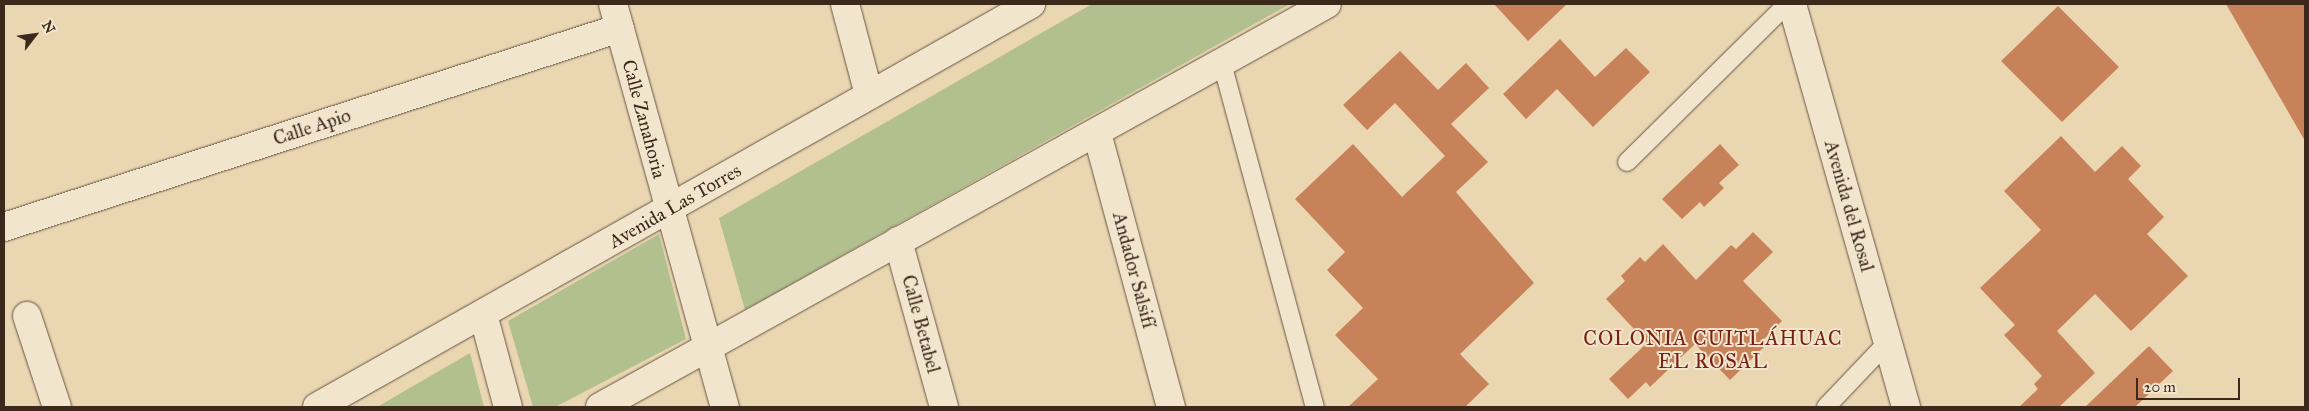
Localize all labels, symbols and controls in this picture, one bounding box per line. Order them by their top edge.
north arrow [10,10,60,60]
text: N [38,18,59,37]
street label: Calle Zanahoria [617,57,671,181]
street label: Calle Apio [270,104,354,150]
street label: Avenida del Rosal [1819,138,1879,274]
street label: Avenida Las Torres [605,159,745,253]
street label: Andador Salsifí [1108,210,1160,330]
street label: Calle Betabel [897,272,945,376]
district label: COLONIA CUITLÁHUAC EL ROSAL [1581,327,1845,374]
scale bar [2139,368,2243,400]
text: 20 m [2144,378,2176,396]

